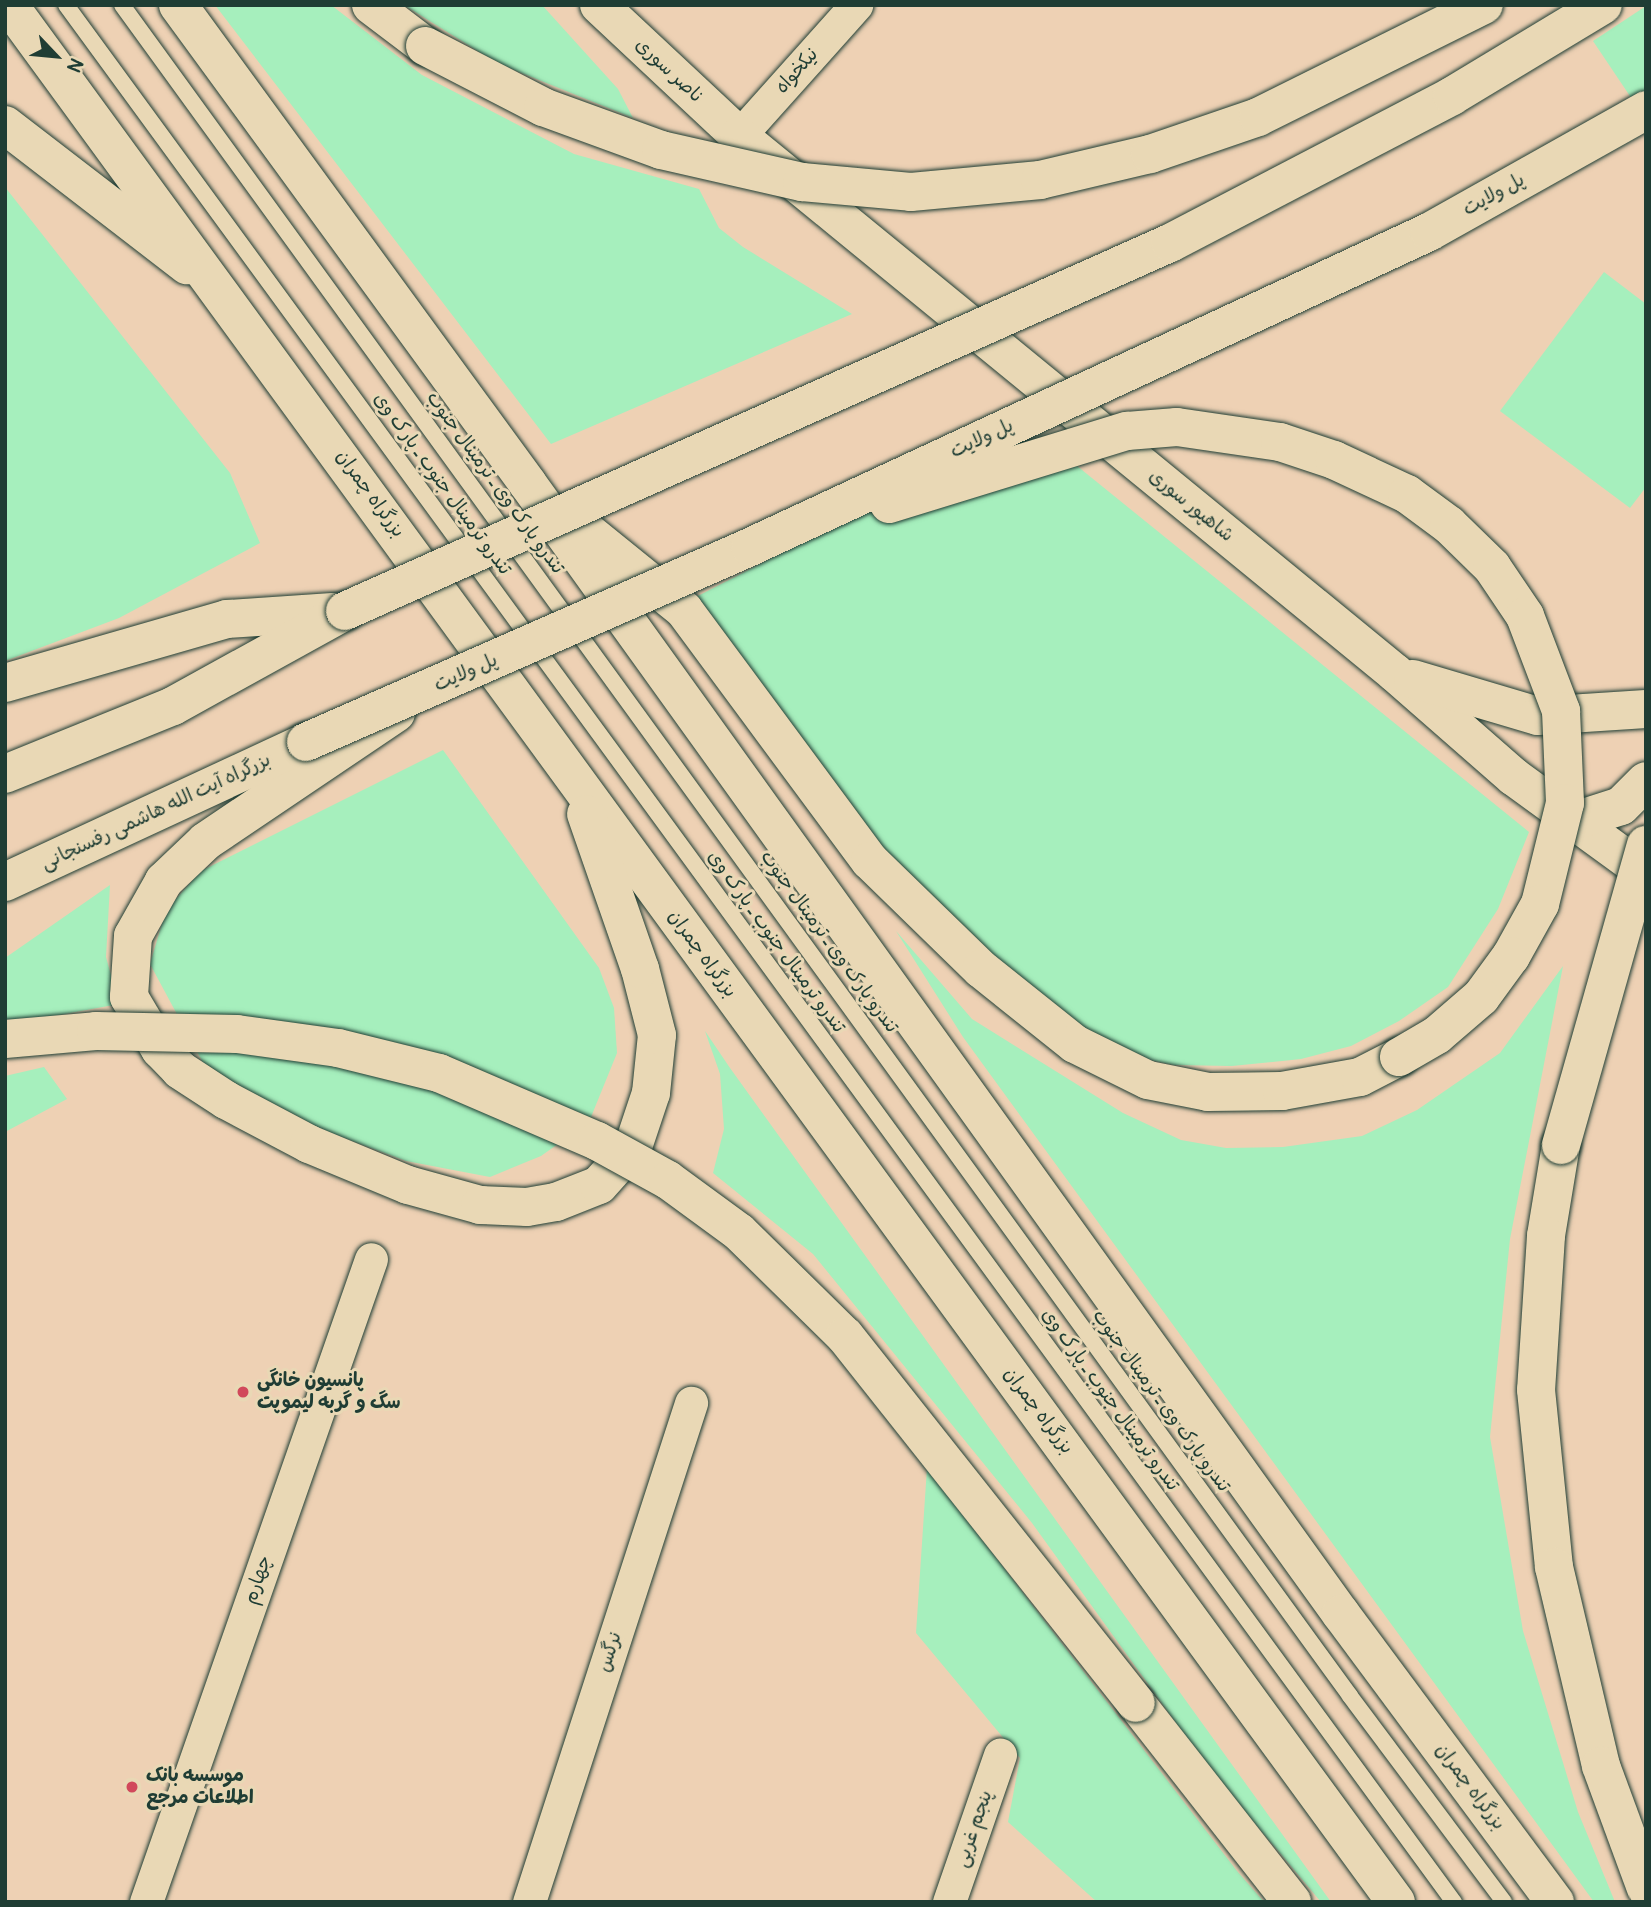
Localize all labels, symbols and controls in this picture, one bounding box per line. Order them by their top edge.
north arrow [21,21,91,91]
street label: ناصر سوری [630,34,708,108]
street label: نیکخواه [771,44,823,98]
text: N [61,54,88,76]
street label: پل ولایت [1459,169,1529,221]
street label: تندرو پارک وی ـ ترمینال جنوب [421,387,569,579]
street label: تندرو ترمینال جنوب ـ پارک وی [368,388,516,580]
street label: پل ولایت [947,414,1017,464]
street label: بزرگراه چمران [331,446,409,542]
street label: شاهپور سوری [1144,465,1238,547]
street label: پل ولایت [431,649,501,697]
street label: بزرگراه آیت الله هاشمی رفسنجانی [38,749,274,875]
street label: تندرو ترمینال جنوب ـ پارک وی [702,846,850,1038]
street label: تندرو پارک وی ـ ترمینال جنوب [755,846,903,1038]
street label: بزرگراه چمران [663,906,741,1002]
street label: تندرو ترمینال جنوب ـ پارک وی [1036,1304,1184,1496]
street label: تندرو پارک وی ـ ترمینال جنوب [1087,1305,1235,1497]
street label: بزرگراه چمران [998,1363,1078,1459]
place label: پانسیون خانگی سگ و گربه لیموپت [257,1370,401,1414]
marker: پانسیون خانگی سگ و گربه لیموپت [235,1384,251,1400]
street label: چهارم [239,1553,277,1607]
street label: نرگس [593,1629,627,1675]
street label: بزرگراه چمران [1430,1739,1510,1835]
place label: موسسه بانک اطلاعات مرجع [146,1765,254,1809]
marker: موسسه بانک اطلاعات مرجع [124,1779,140,1795]
street label: پنجم غربی [950,1788,998,1870]

